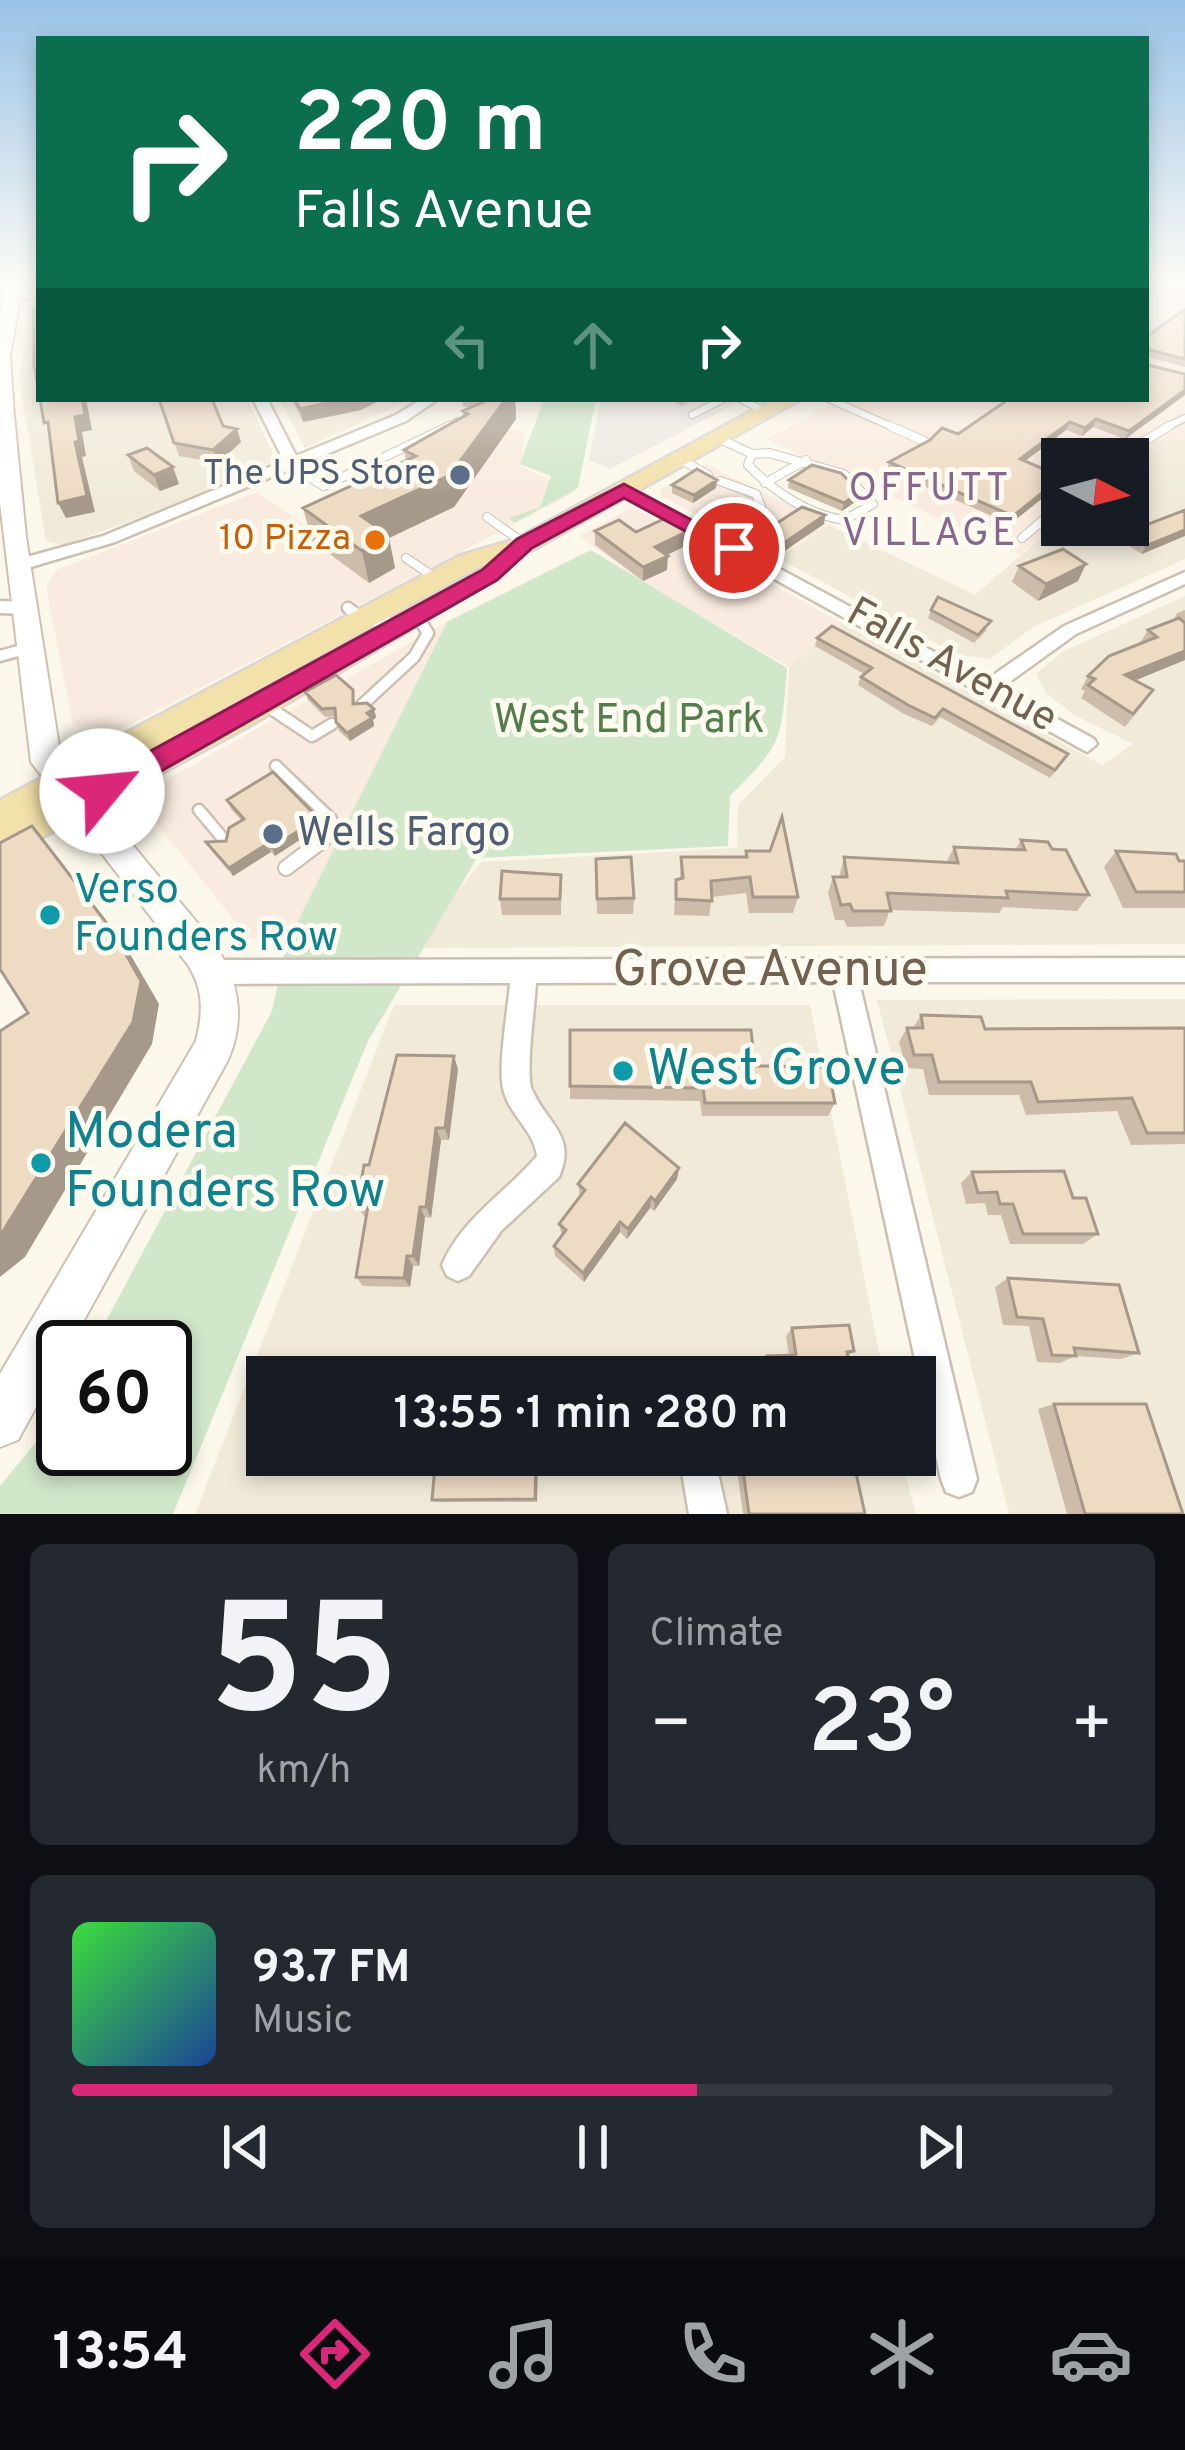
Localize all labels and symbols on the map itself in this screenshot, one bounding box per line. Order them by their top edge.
north arrow [1041,438,1149,546]
place label: The UPS Store [203,452,436,498]
marker: The UPS Store [447,462,473,488]
district label: OFFUTT VILLAGE [842,466,1018,560]
pin [683,497,785,599]
place label: 10 Pizza [219,517,351,563]
marker: 10 Pizza [362,527,388,553]
street label: Falls Avenue [836,587,1066,747]
park label: West End Park [493,695,765,748]
position arrow [39,728,165,854]
place label: Wells Fargo [297,808,511,861]
marker: Wells Fargo [260,821,286,847]
place label: Verso Founders Row [74,865,338,966]
marker: Verso Founders Row [37,902,63,928]
street label: Grove Avenue [612,940,928,1005]
place label: West Grove [647,1039,906,1104]
marker: West Grove [610,1058,636,1084]
place label: Modera Founders Row [65,1102,386,1226]
marker: Modera Founders Row [28,1150,54,1176]
speed limit sign: 60 [36,1320,192,1476]

